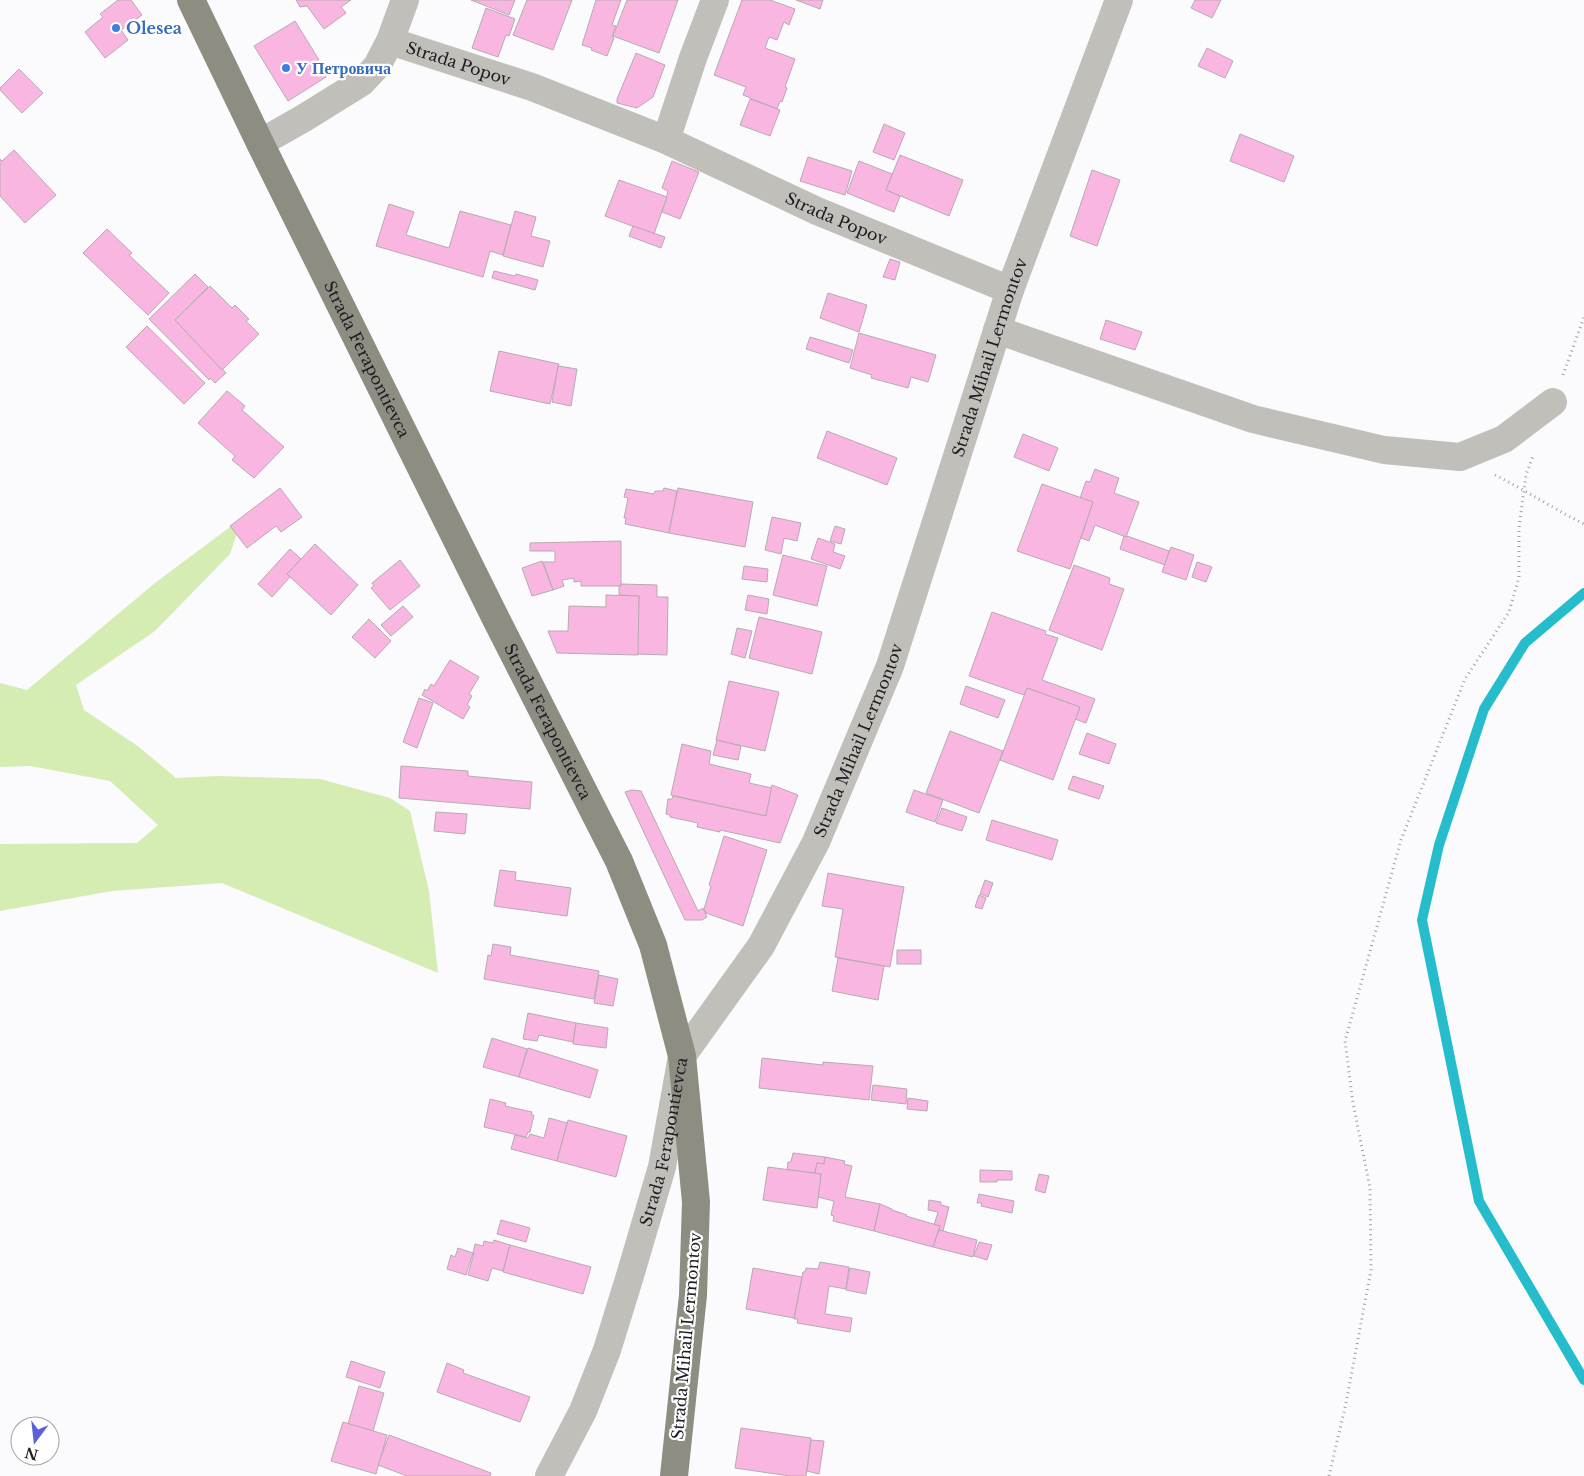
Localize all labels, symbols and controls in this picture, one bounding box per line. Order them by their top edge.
place label: Olesea [126,18,182,38]
marker: Olesea [110,22,122,34]
street label: Strada Popov [404,37,514,90]
place label: У Петровича [296,58,391,78]
marker: У Петровича [280,62,292,74]
street label: Strada Popov [782,188,891,249]
street label: Strada Mihail Lermontov [947,255,1031,459]
street label: Strada Ferapontievca [320,277,414,441]
street label: Strada Ferapontievca [500,640,596,803]
street label: Strada Mihail Lermontov [809,641,907,840]
street label: Strada Ferapontievca [635,1056,692,1229]
street label: Strada Mihail Lermontov [667,1231,705,1440]
north arrow [10,1416,60,1466]
text: N [23,1443,40,1464]

